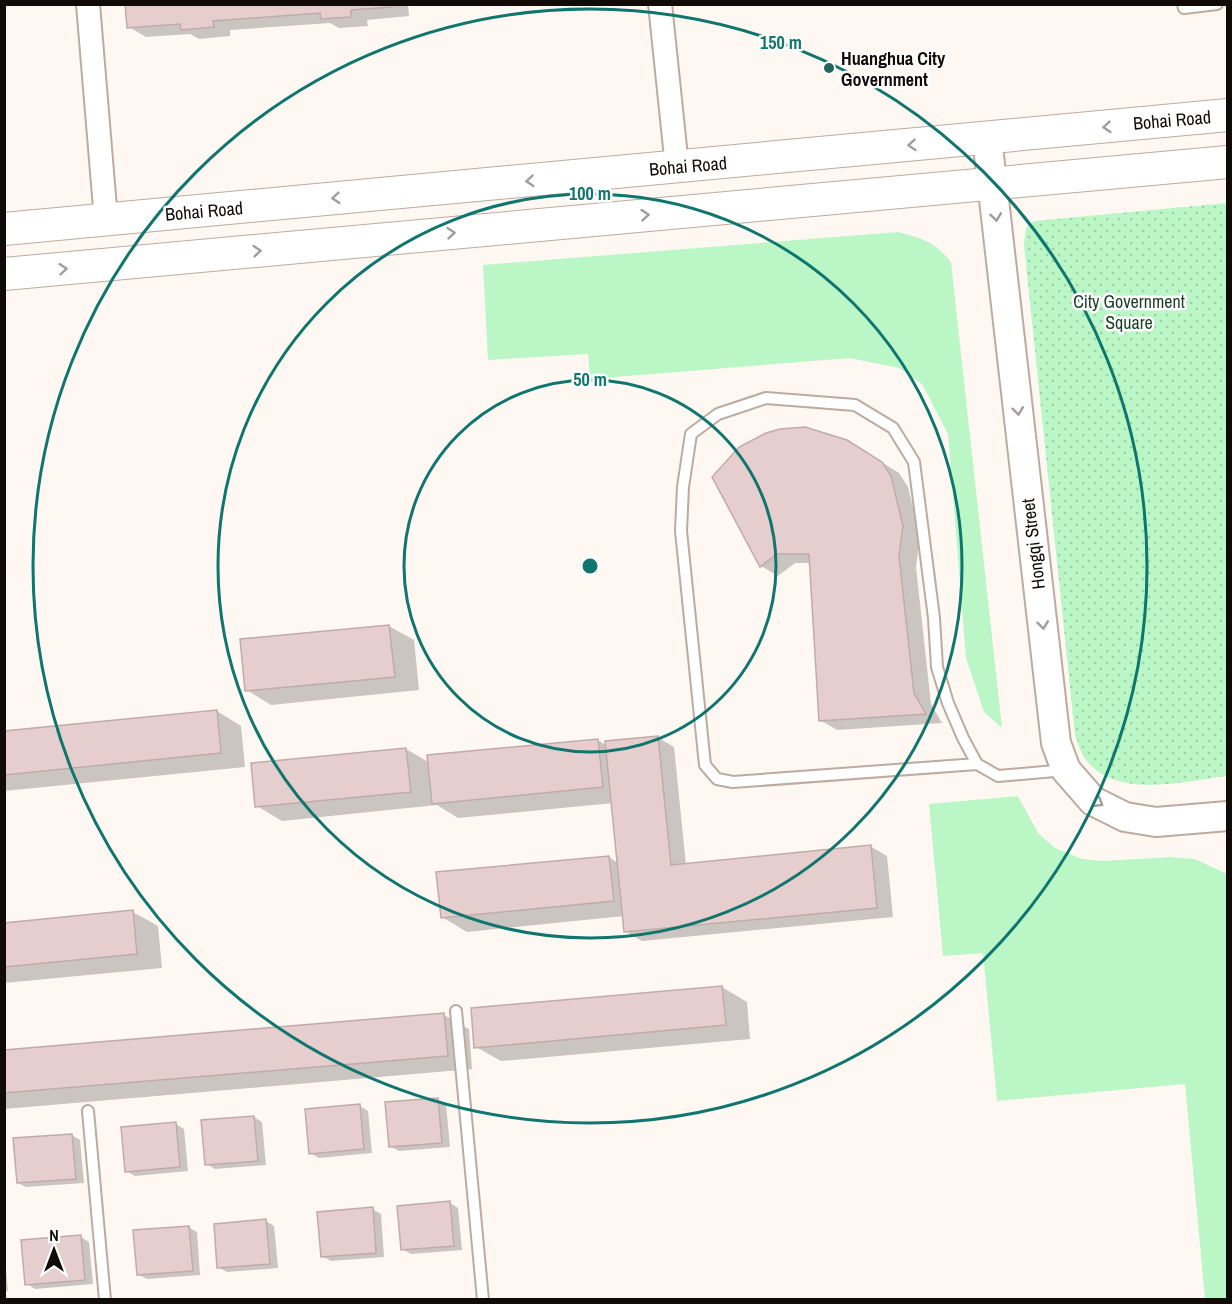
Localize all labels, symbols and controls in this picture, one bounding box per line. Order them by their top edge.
text: 150 m [760,30,802,55]
place label: Huanghua City Government [841,46,946,92]
marker: Huanghua City Government [822,61,836,75]
street label: Bohai Road [1132,104,1212,136]
one-way arrow [1102,120,1111,133]
one-way arrow [908,138,917,151]
street label: Bohai Road [648,150,728,182]
one-way arrow [526,174,535,187]
text: 100 m [569,181,611,206]
one-way arrow [331,191,340,204]
street label: Bohai Road [164,195,244,227]
one-way arrow [641,209,650,222]
one-way arrow [989,212,1001,221]
one-way arrow [447,227,456,240]
one-way arrow [252,245,261,258]
one-way arrow [58,263,67,276]
park label: City Government Square [1073,289,1185,335]
text: 50 m [573,367,607,392]
one-way arrow [1011,406,1024,415]
street label: Hongqi Street [1015,497,1051,591]
centre of rings [580,556,600,576]
one-way arrow [1036,621,1049,630]
one-way arrow [1093,796,1104,807]
north arrow [24,1220,84,1280]
text: N [49,1224,59,1246]

